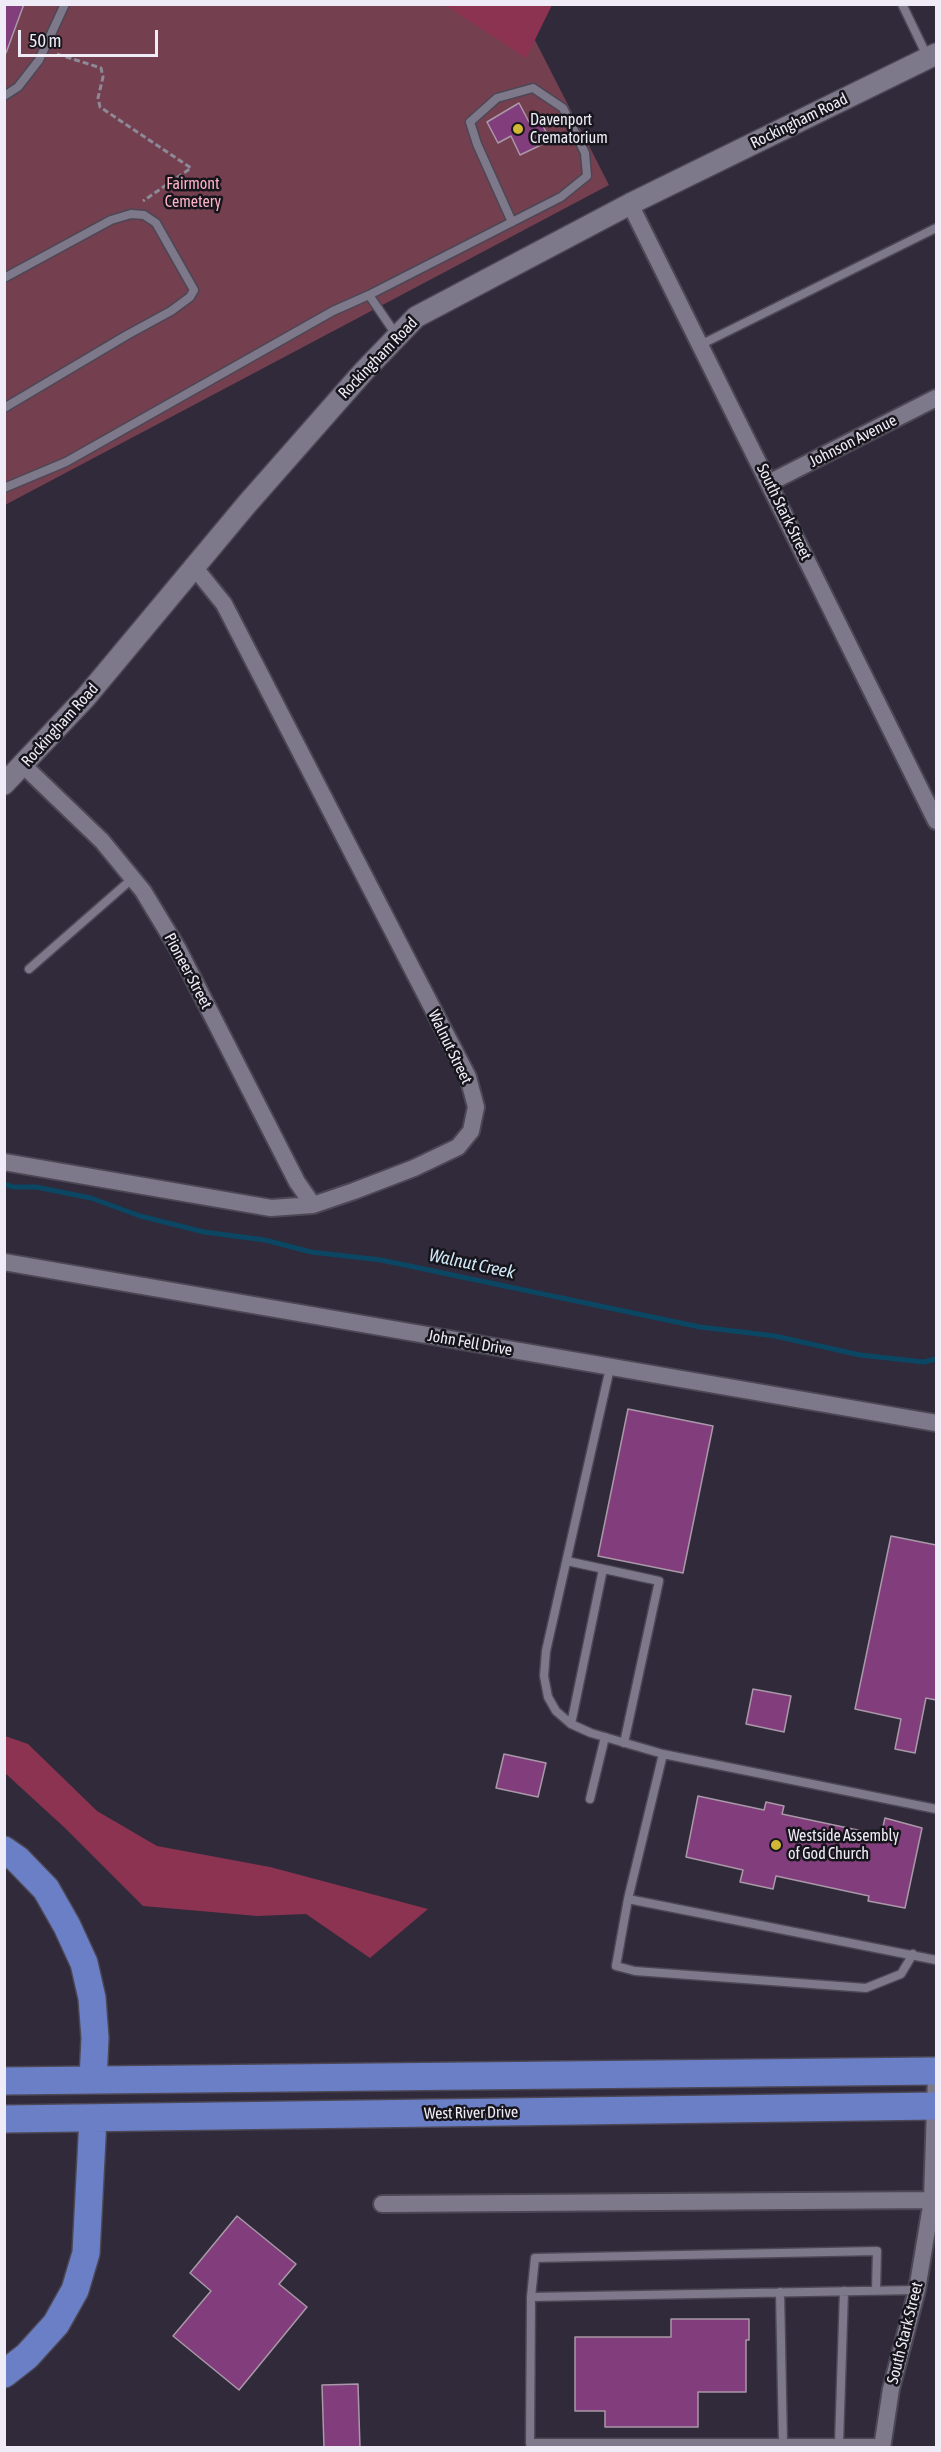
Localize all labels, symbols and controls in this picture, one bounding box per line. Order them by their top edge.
scale bar [21,18,160,56]
text: 50 m [29,30,61,51]
street label: Rockingham Road [747,89,851,153]
place label: Davenport Crematorium [530,110,608,148]
marker: Davenport Crematorium [511,122,525,136]
park label: Fairmont Cemetery [165,174,221,212]
street label: Rockingham Road [334,313,422,403]
street label: Johnson Avenue [806,411,900,471]
street label: South Stark Street [752,461,816,563]
street label: Rockingham Road [17,679,103,771]
street label: Pioneer Street [160,930,216,1012]
street label: Walnut Street [424,1007,476,1087]
water label: Walnut Creek [427,1244,517,1284]
street label: John Fell Drive [426,1326,514,1360]
place label: Westside Assembly of God Church [788,1826,899,1864]
marker: Westside Assembly of God Church [769,1838,783,1852]
street label: West River Drive [424,2103,518,2123]
street label: South Stark Street [883,2280,927,2386]

